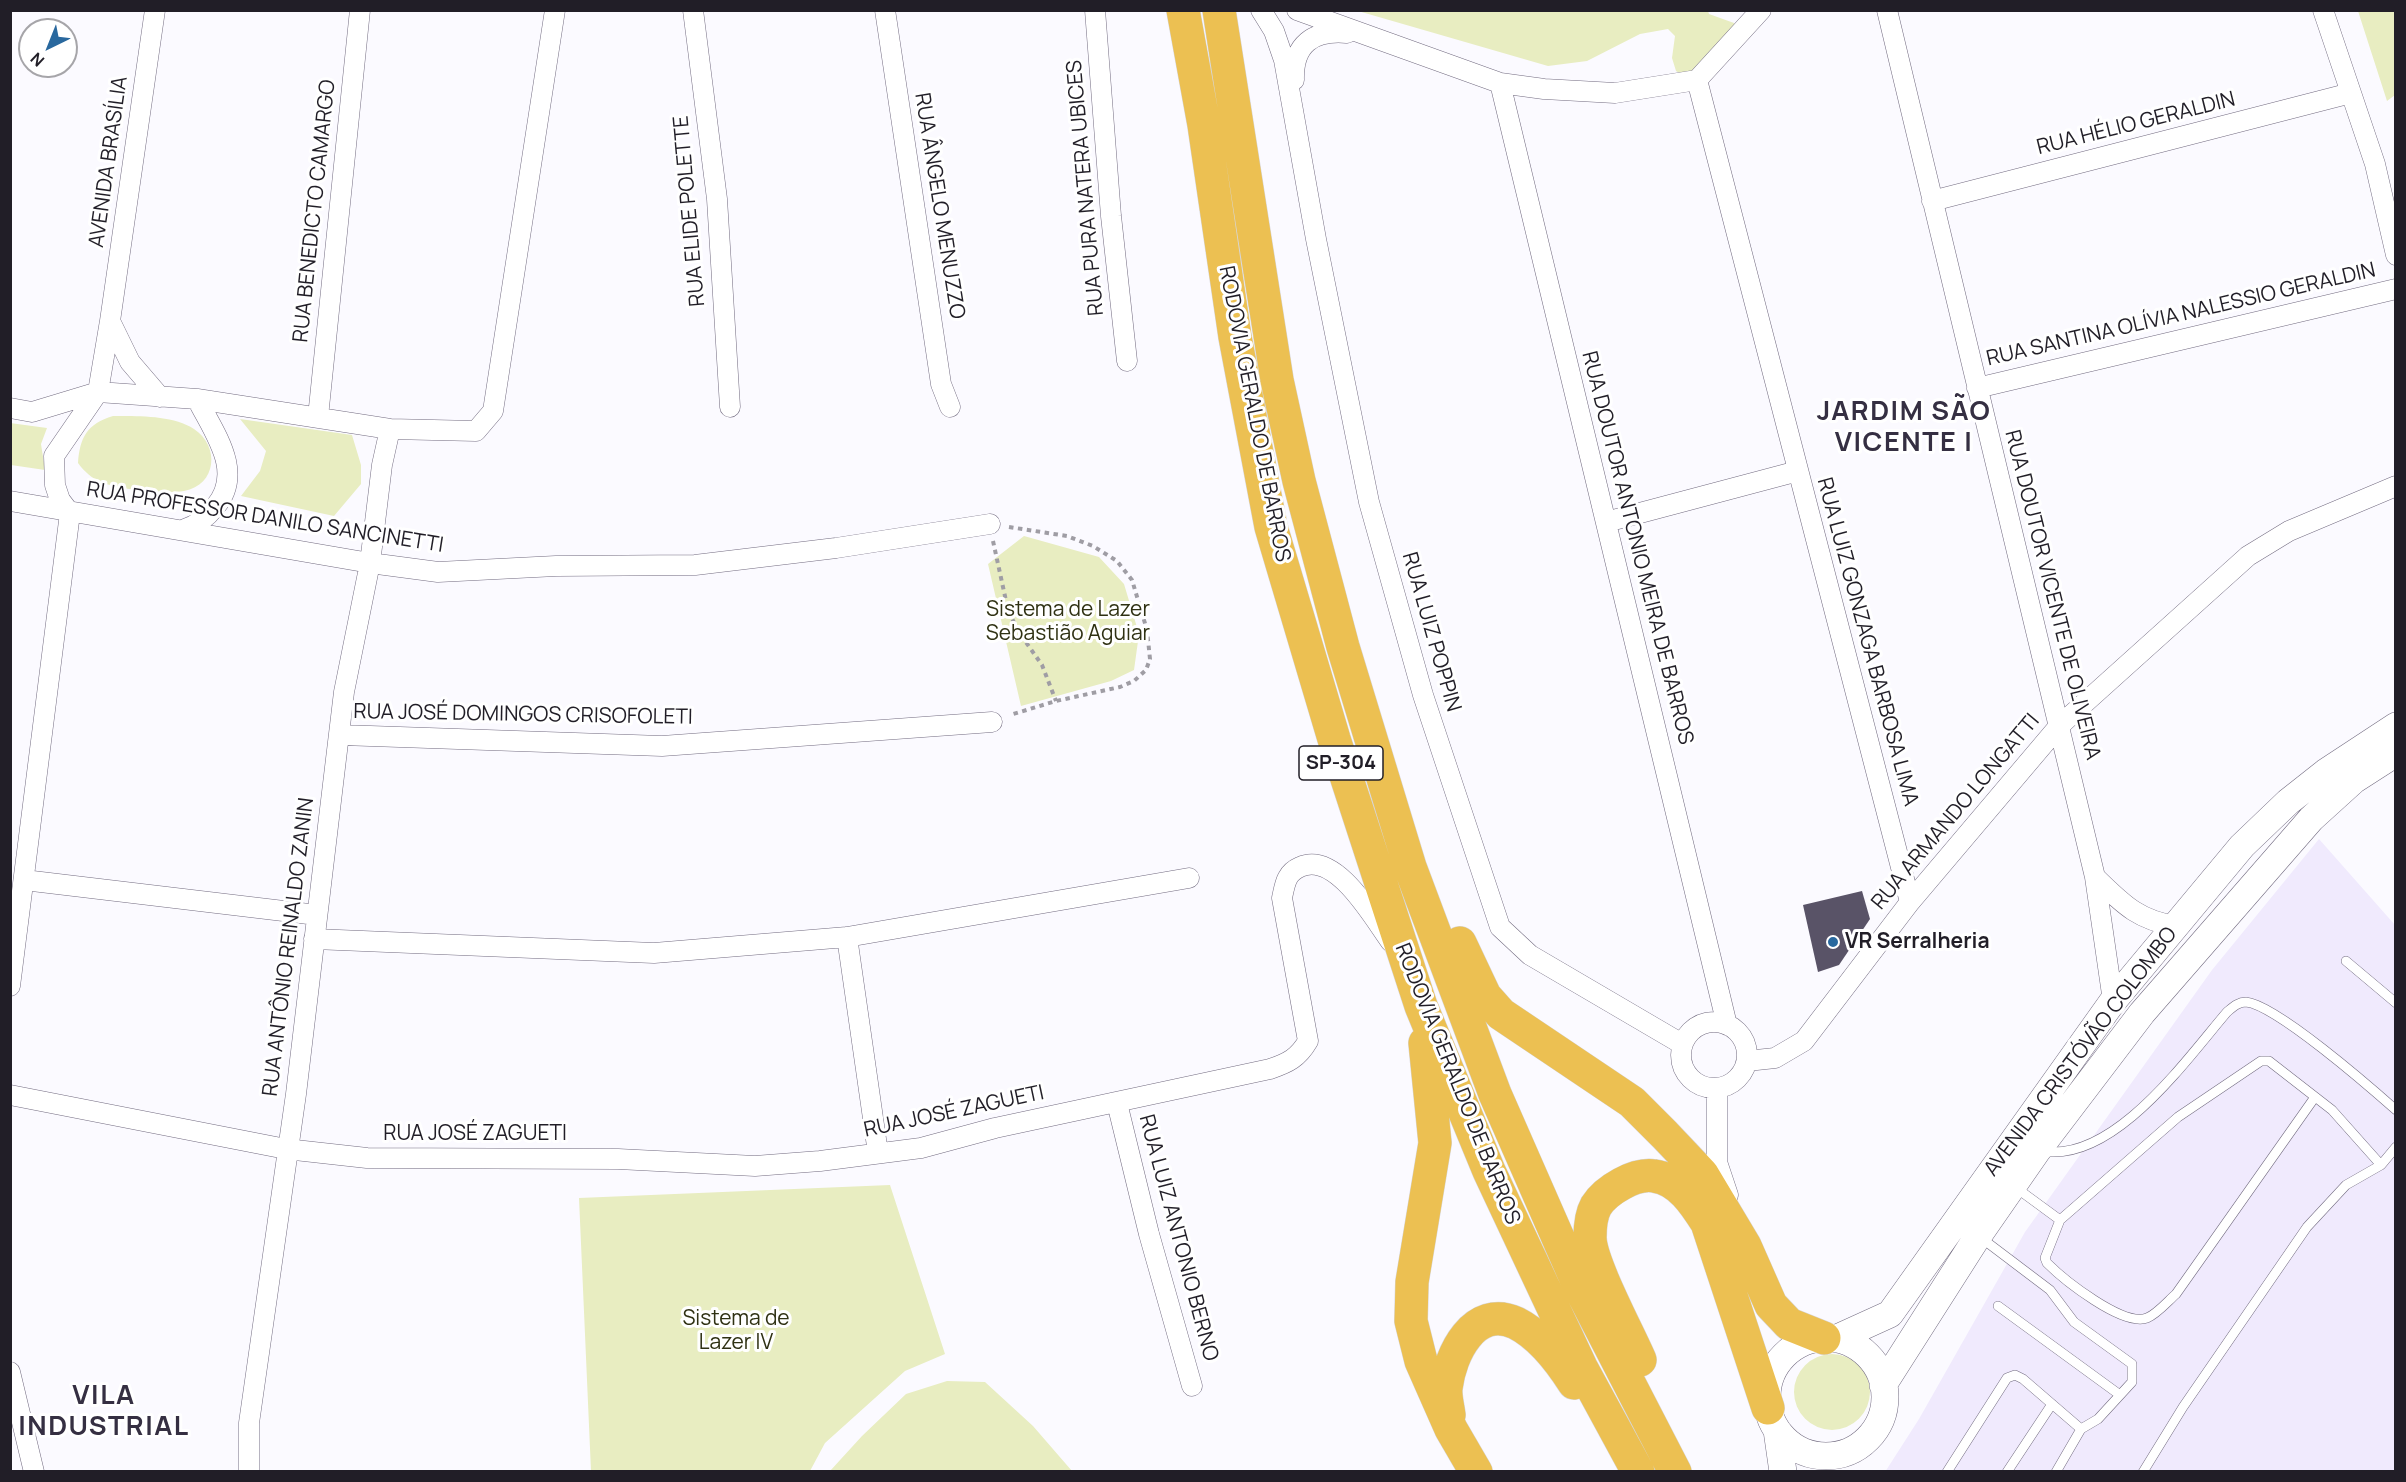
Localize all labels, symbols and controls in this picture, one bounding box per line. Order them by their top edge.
north arrow [18,18,78,78]
text: N [25,48,49,72]
street label: RUA PURA NATERA UBICES [1062,59,1110,317]
street label: AVENIDA BRASÍLIA [85,75,133,249]
street label: RUA BENEDICTO CAMARGO [289,78,341,344]
street label: RUA HÉLIO GERALDIN [2034,87,2238,161]
street label: RUA ÂNGELO MENUZZO [909,91,969,321]
street label: RUA ELIDE POLETTE [669,114,711,308]
street label: RUA SANTINA OLÍVIA NALESSIO GERALDIN [1984,258,2378,372]
street label: RODOVIA GERALDO DE BARROS [1213,264,1295,564]
street label: RUA DOUTOR ANTONIO MEIRA DE BARROS [1576,349,1698,747]
district label: JARDIM SÃO VICENTE I [1817,396,1991,459]
street label: RUA DOUTOR VICENTE DE OLIVEIRA [1999,428,2105,762]
street label: RUA LUIZ GONZAGA BARBOSA LIMA [1811,475,1923,809]
street label: RUA PROFESSOR DANILO SANCINETTI [85,477,445,559]
street label: RUA LUIZ POPPIN [1396,549,1466,715]
park label: Sistema de Lazer Sebastião Aguiar [986,597,1150,647]
street label: RUA JOSÉ DOMINGOS CRISOFOLETI [353,699,693,731]
street label: RUA ARMANDO LONGATTI [1867,709,2045,915]
road number: SP-304 [1299,746,1383,780]
street label: RUA ANTÔNIO REINALDO ZANIN [258,796,320,1098]
street label: AVENIDA CRISTÓVÃO COLOMBO [1979,923,2183,1181]
place label: VR Serralheria [1845,929,1990,955]
marker: VR Serralheria [1826,935,1840,949]
street label: RODOVIA GERALDO DE BARROS [1389,940,1525,1228]
street label: RUA JOSÉ ZAGUETI [862,1081,1046,1143]
street label: RUA LUIZ ANTONIO BERNO [1133,1112,1223,1364]
street label: RUA JOSÉ ZAGUETI [383,1121,567,1147]
park label: Sistema de Lazer IV [682,1306,790,1356]
district label: VILA INDUSTRIAL [18,1380,190,1443]

